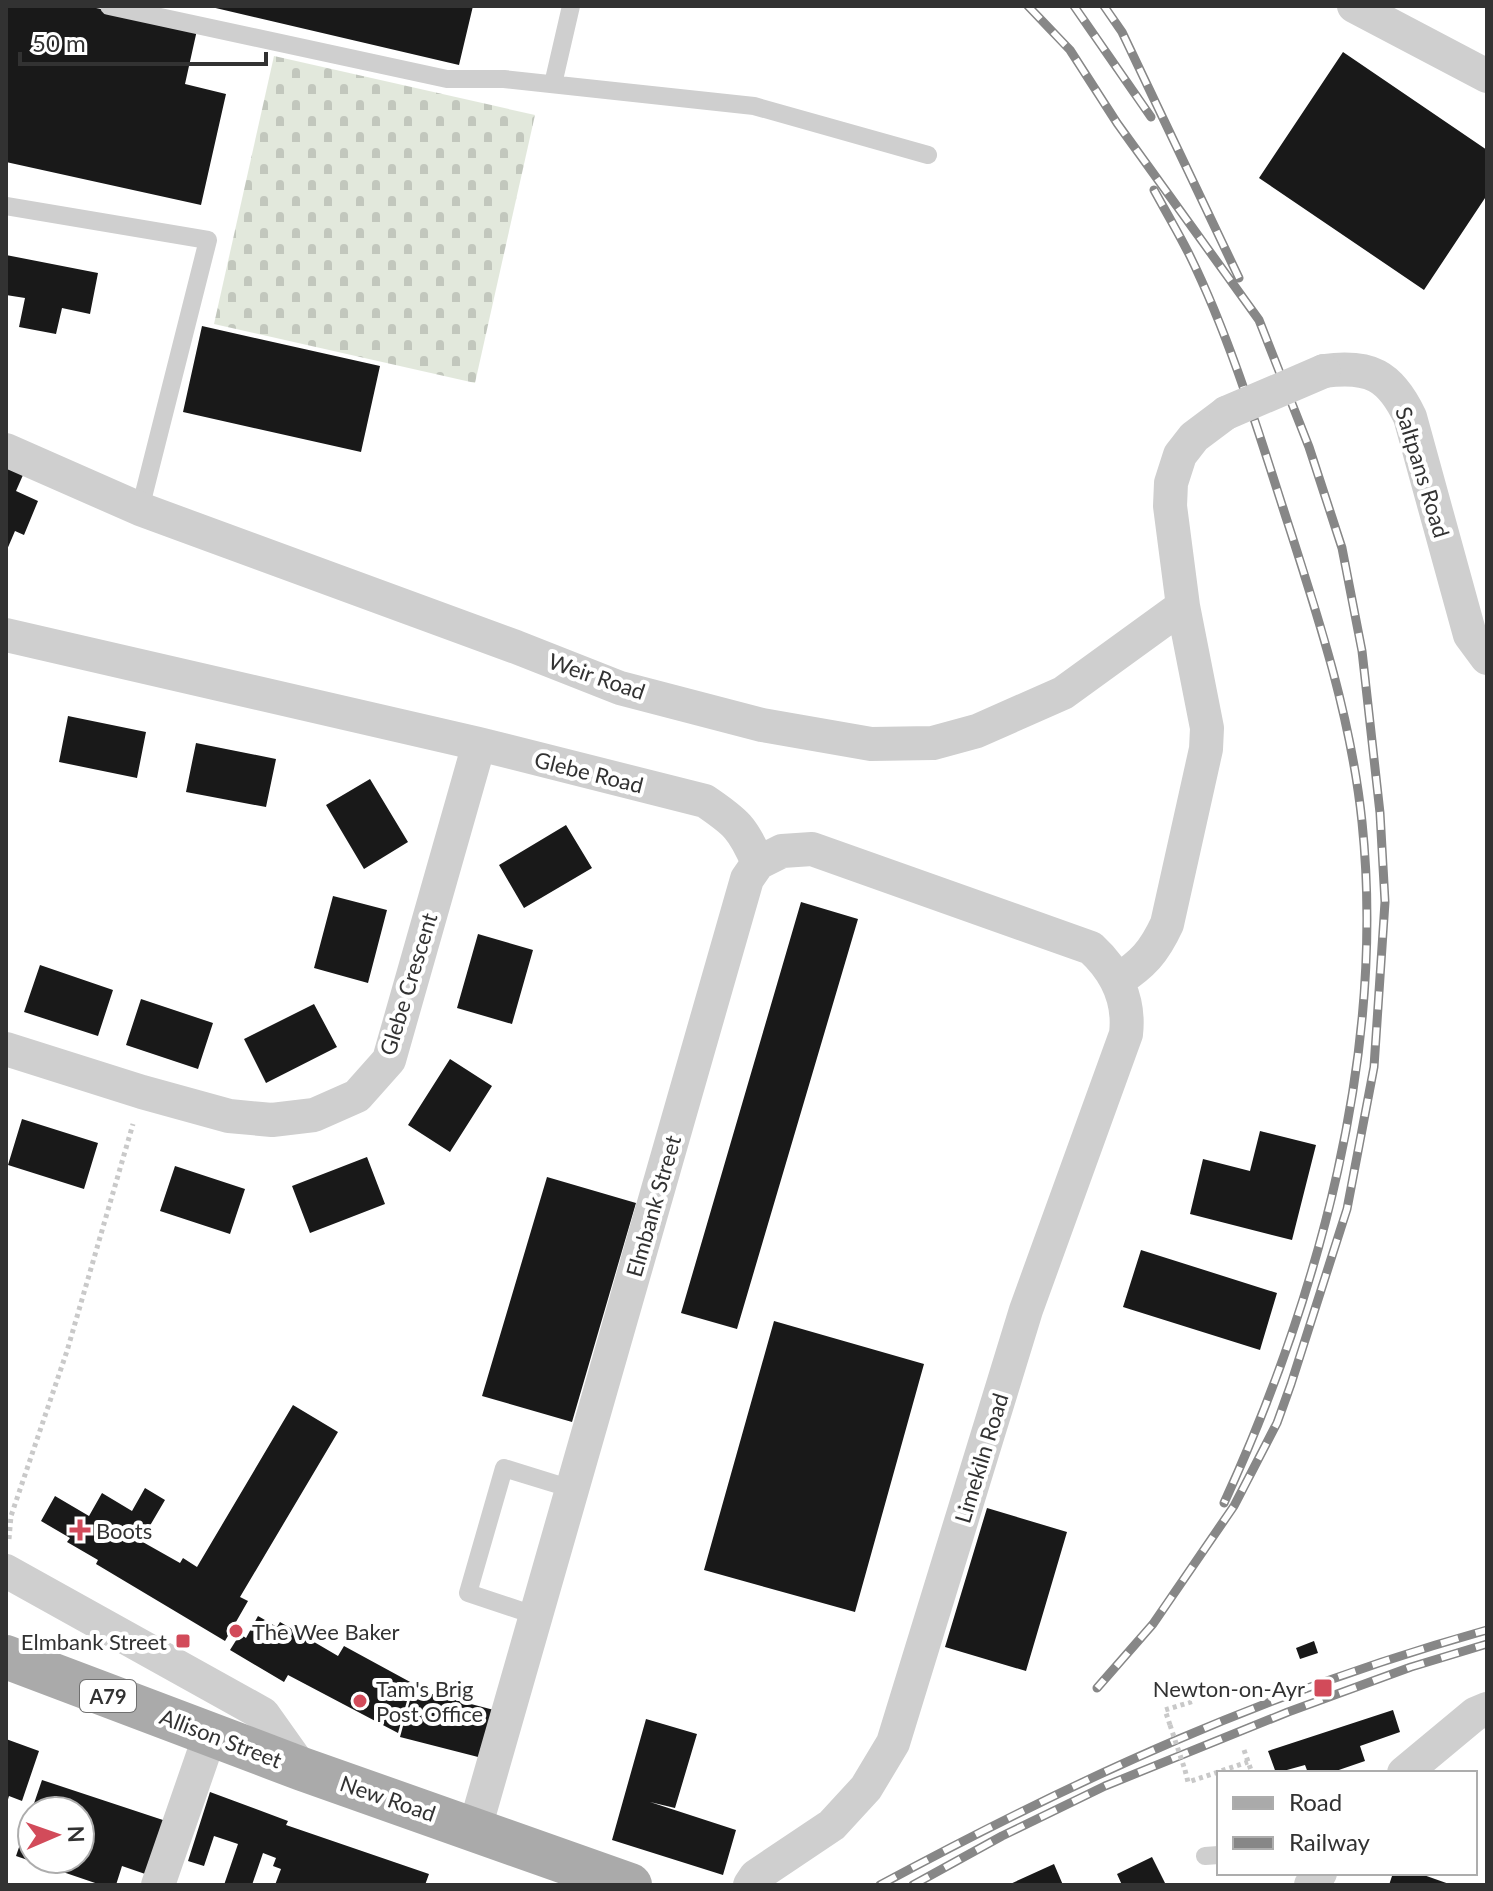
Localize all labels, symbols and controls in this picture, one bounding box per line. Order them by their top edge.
scale bar [20,16,266,66]
text: 50 m [32,28,86,57]
street label: Saltpans Road [1390,403,1456,541]
street label: Weir Road [545,647,649,705]
street label: Glebe Road [532,745,646,799]
street label: Glebe Crescent [374,909,443,1059]
street label: Elmbank Street [620,1132,686,1280]
street label: Limekiln Road [948,1390,1014,1526]
place label: Boots [96,1517,152,1544]
marker: Boots [71,1521,89,1539]
place label: The Wee Baker [252,1618,400,1645]
marker: The Wee Baker [227,1622,245,1640]
place label: Elmbank Street [21,1628,167,1655]
marker: Elmbank Street [174,1632,192,1650]
place label: Tam's Brig Post Office [376,1675,483,1727]
place label: Newton-on-Ayr [1153,1675,1305,1702]
marker: Newton-on-Ayr [1312,1677,1334,1699]
road number: A79 [80,1680,136,1712]
marker: Tam's Brig Post Office [351,1692,369,1710]
street label: Allison Street [156,1702,286,1774]
street label: New Road [337,1769,439,1827]
legend [1217,1771,1477,1875]
text: Road [1289,1787,1342,1816]
north arrow [16,1795,96,1875]
text: N [63,1825,90,1843]
text: Railway [1289,1827,1371,1856]

